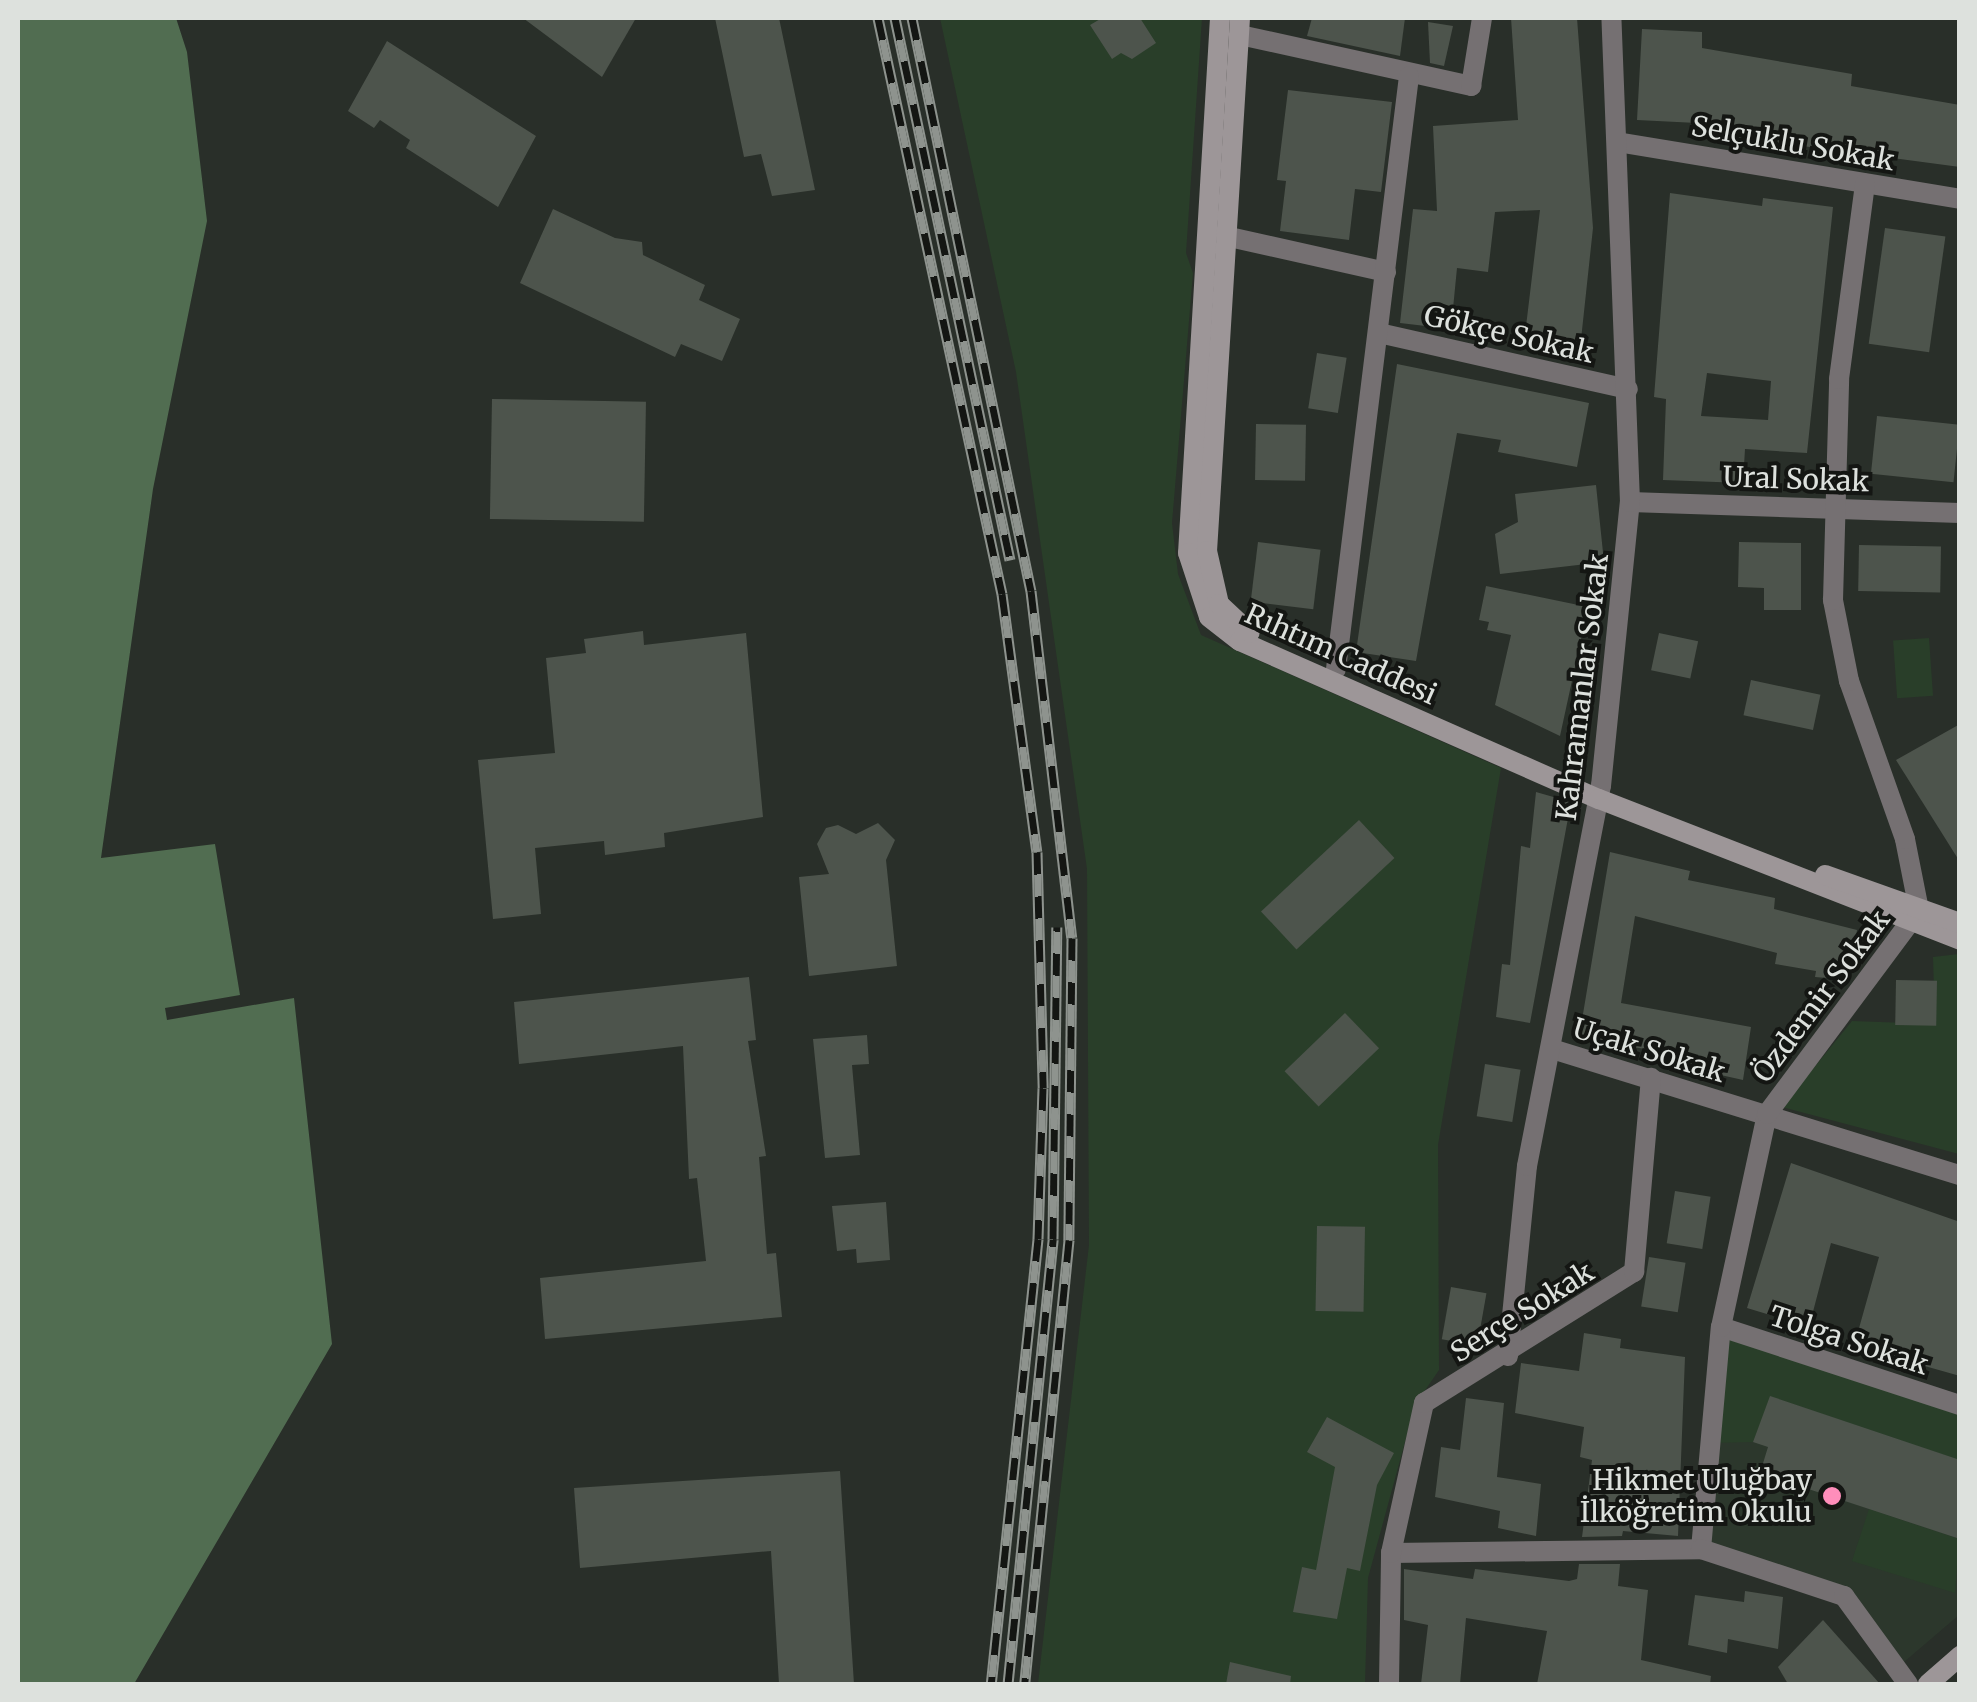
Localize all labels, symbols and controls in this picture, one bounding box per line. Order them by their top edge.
street label: Selçuklu Sokak [1689,109,1897,177]
street label: Gökçe Sokak [1421,298,1597,370]
street label: Ural Sokak [1722,460,1870,498]
street label: Kahramanlar Sokak [1549,552,1615,822]
street label: Rıhtım Caddesi [1240,597,1442,711]
street label: Özdemir Sokak [1745,903,1897,1089]
street label: Uçak Sokak [1569,1011,1729,1089]
street label: Serçe Sokak [1444,1255,1600,1369]
street label: Tolga Sokak [1765,1299,1933,1381]
place label: Hikmet Uluğbay İlköğretim Okulu [1580,1463,1812,1529]
marker: Hikmet Uluğbay İlköğretim Okulu [1821,1485,1843,1507]

